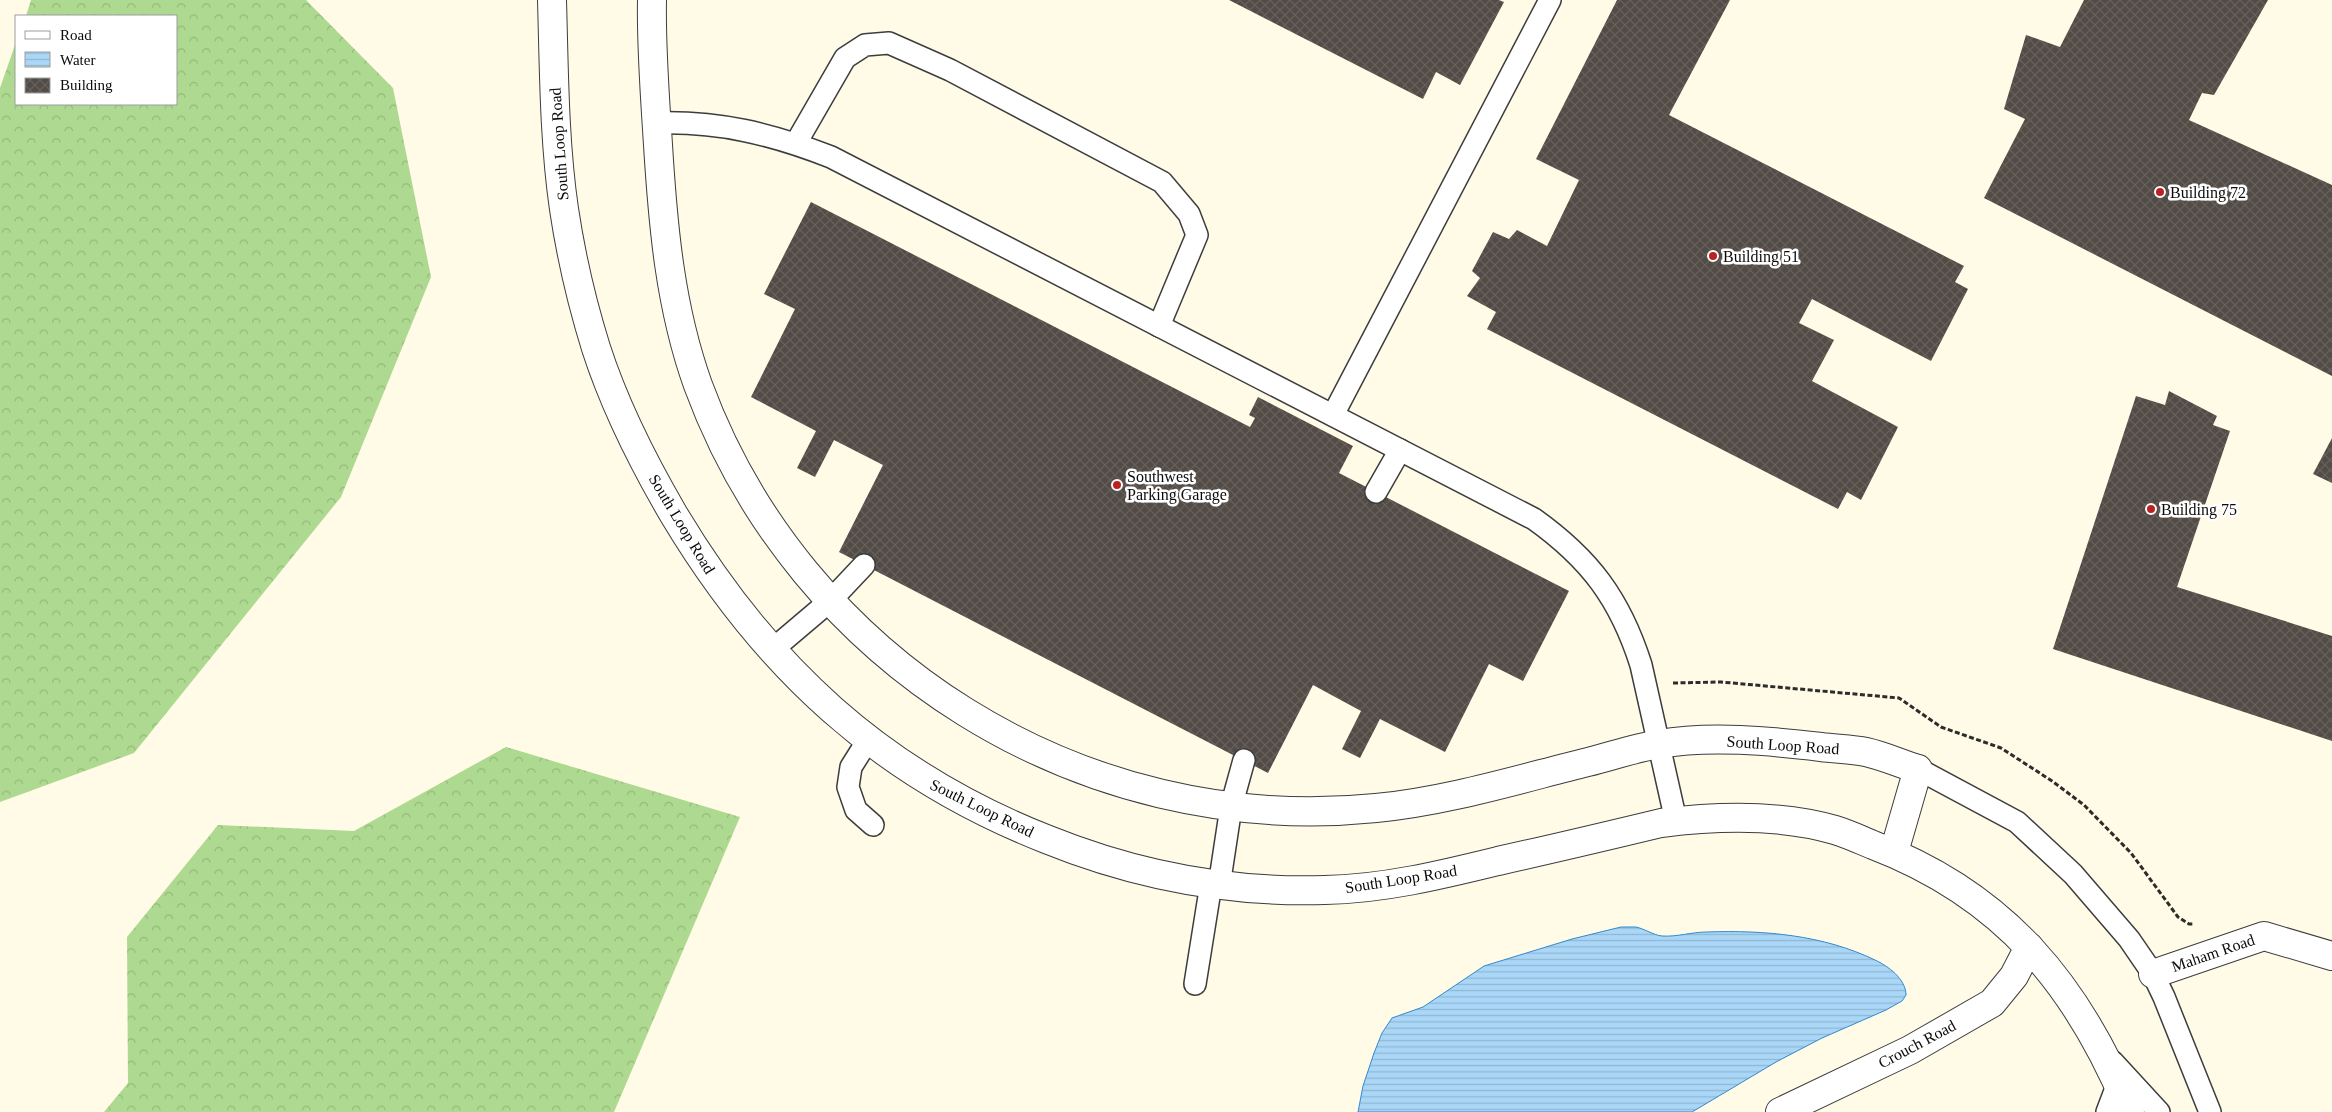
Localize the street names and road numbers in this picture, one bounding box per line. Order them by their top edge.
street label: South Loop Road [547,87,572,201]
street label: South Loop Road [645,471,718,577]
street label: South Loop Road [1726,733,1840,758]
street label: South Loop Road [927,776,1036,841]
street label: South Loop Road [1344,862,1458,897]
street label: Maham Road [2169,931,2257,975]
street label: Crouch Road [1876,1017,1958,1071]

